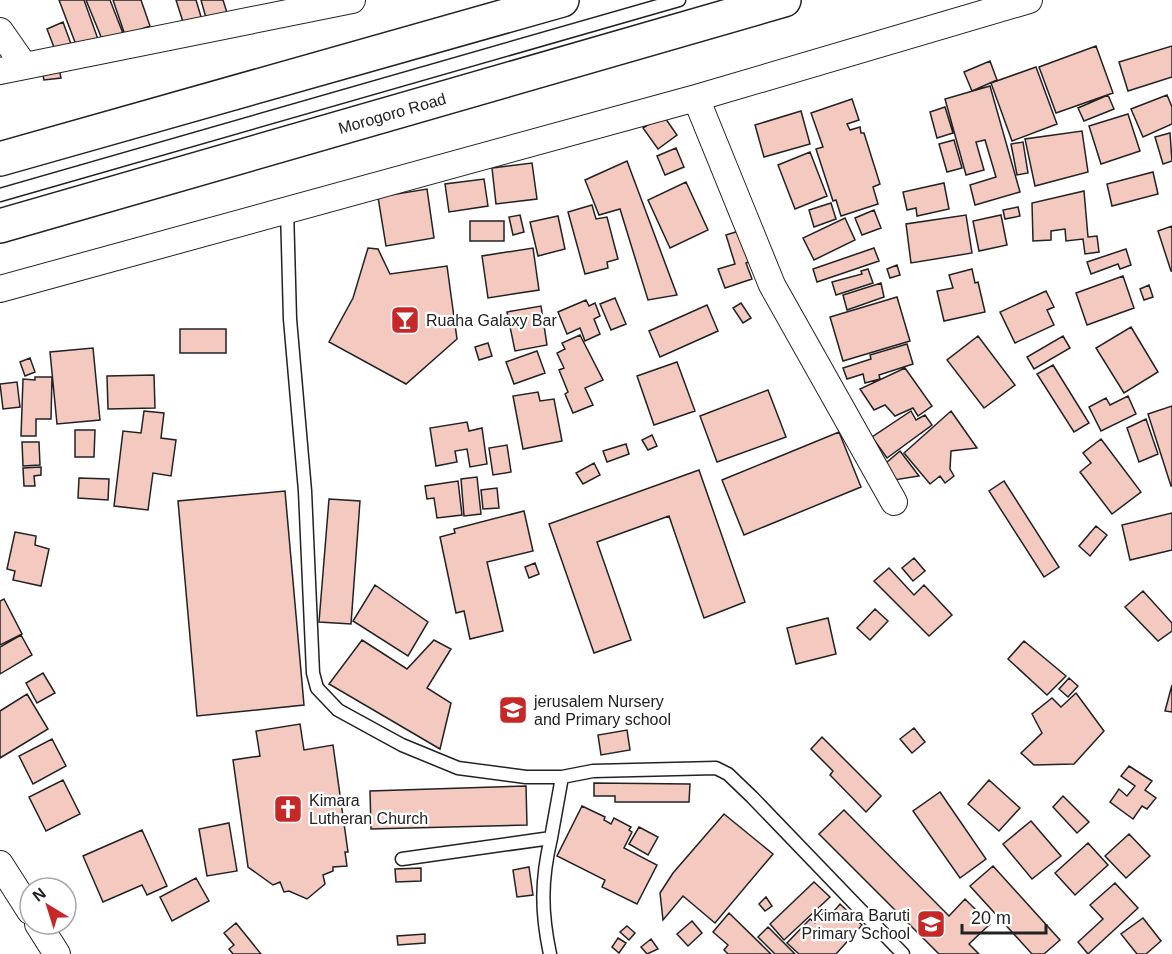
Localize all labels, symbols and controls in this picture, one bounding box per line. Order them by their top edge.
street label: Morogoro Road [336,90,448,137]
bar icon: Ruaha Galaxy Bar [389,304,421,336]
place label: Ruaha Galaxy Bar [426,312,557,329]
place label: jerusalem Nursery and Primary school [533,693,671,728]
school or university icon: jerusalem Nursery and Primary school [497,694,529,726]
place label: Kimara Lutheran Church [309,792,428,827]
church icon: Kimara Lutheran Church [272,793,304,825]
north arrow [18,876,78,936]
text: N [29,884,49,905]
scale bar [962,897,1046,935]
place label: Kimara Baruti Primary School [802,907,910,942]
school or university icon: Kimara Baruti Primary School [915,908,947,940]
text: 20 m [971,908,1011,928]

